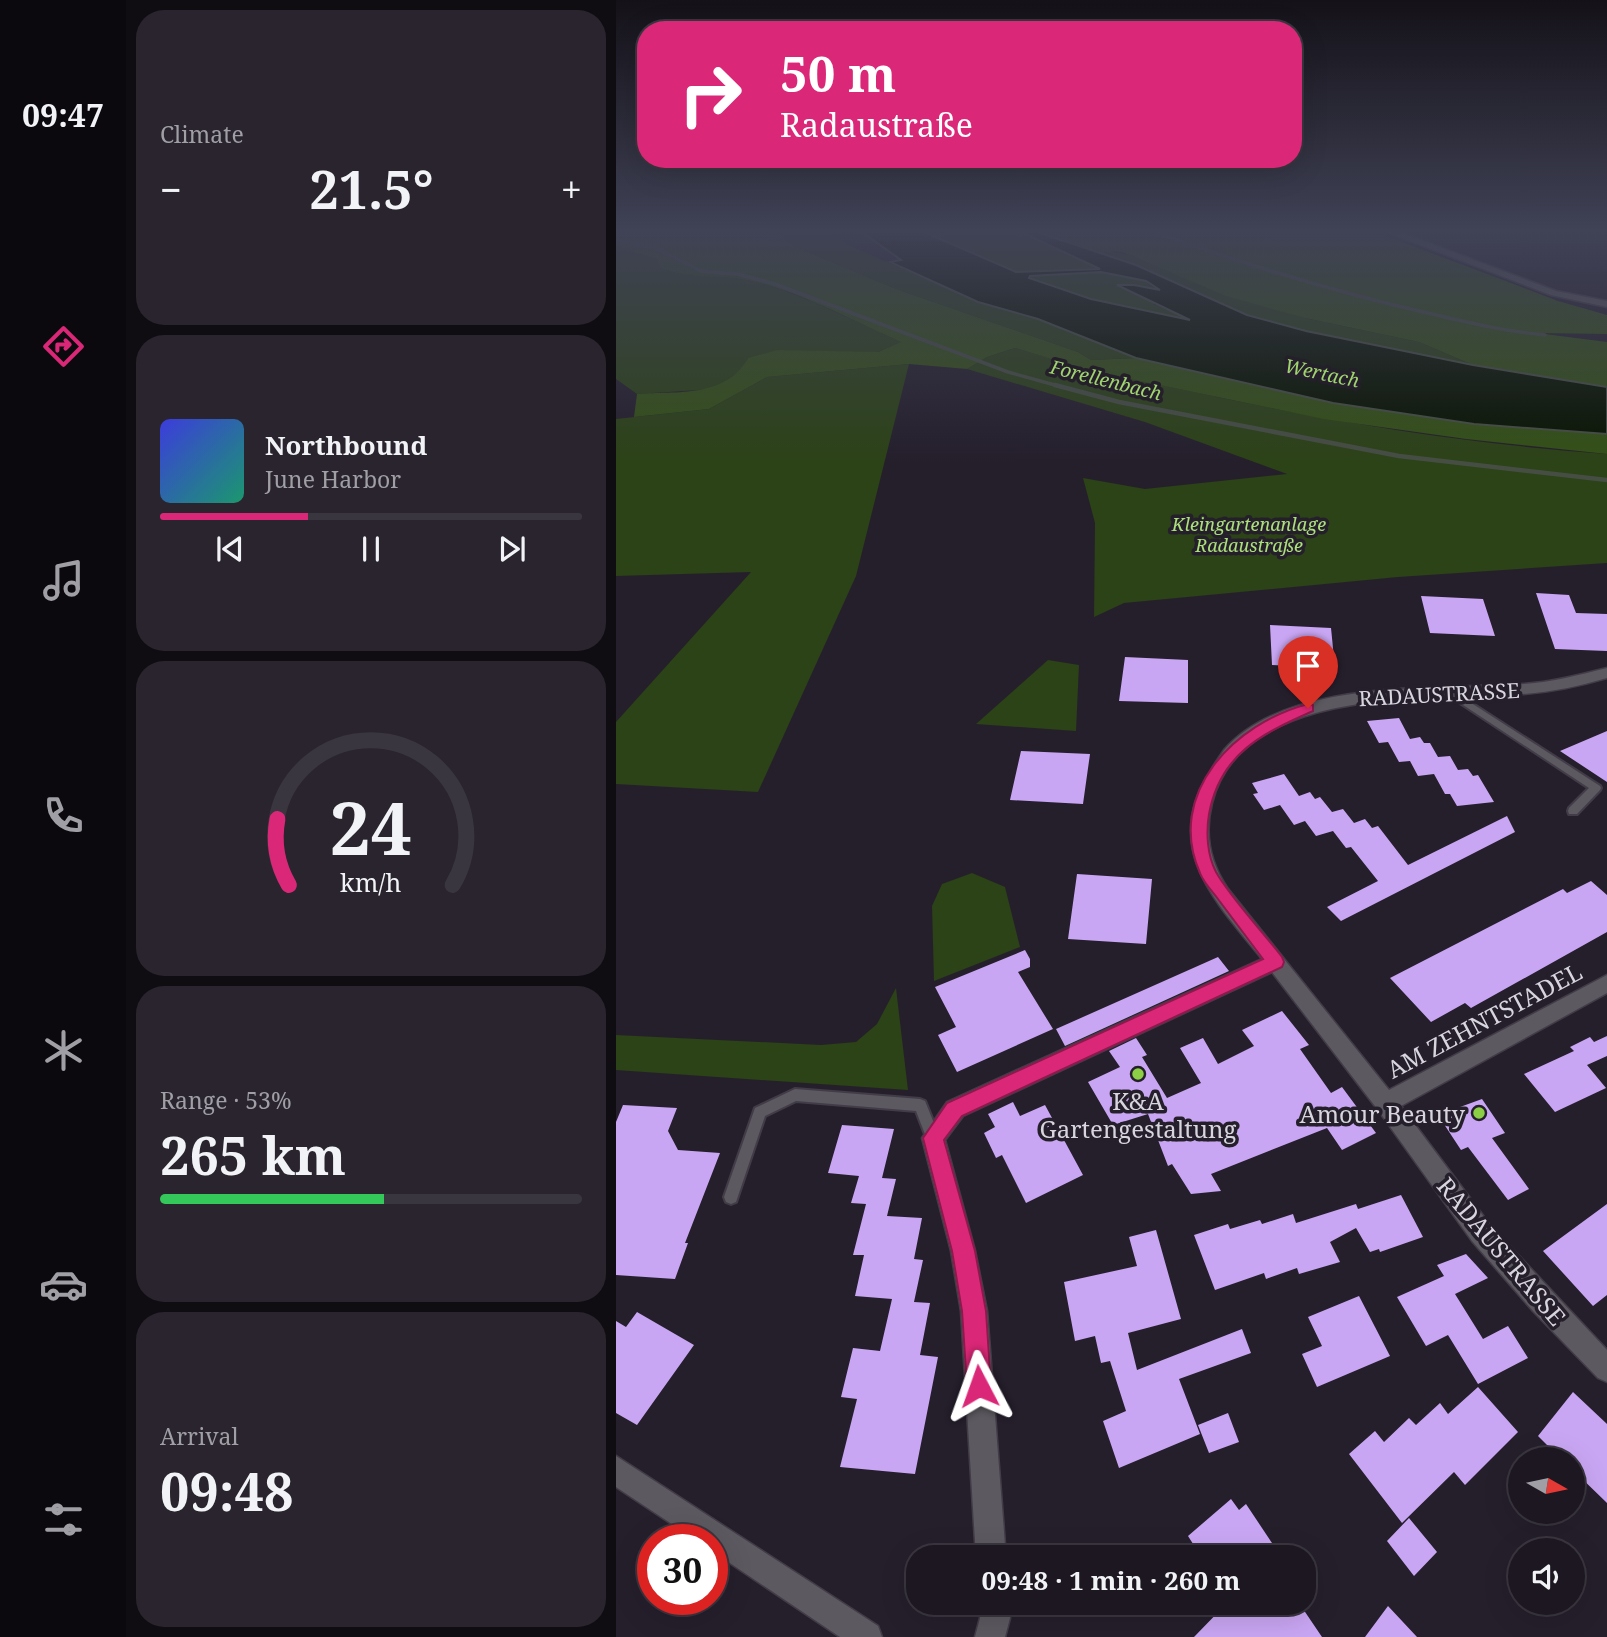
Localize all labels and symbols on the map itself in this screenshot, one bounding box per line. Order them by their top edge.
water label: Wertach [1282,352,1362,394]
water label: Forellenbach [1047,353,1165,407]
park label: Kleingartenanlage Radaustraße [1171,512,1326,557]
pin [1278,636,1338,708]
street label: RADAUSTRASSE [1358,676,1520,712]
street label: AM ZEHNTSTADEL [1380,954,1588,1086]
marker: K&A Gartengestaltung [1130,1066,1146,1082]
place label: K&A Gartengestaltung [1040,1084,1236,1145]
place label: Amour Beauty [1299,1097,1465,1130]
marker: Amour Beauty [1471,1105,1487,1121]
street label: RADAUSTRASSE [1430,1170,1574,1332]
position arrow [942,1349,1016,1423]
north arrow [1508,1447,1586,1524]
speed limit sign: 30 [637,1524,728,1615]

